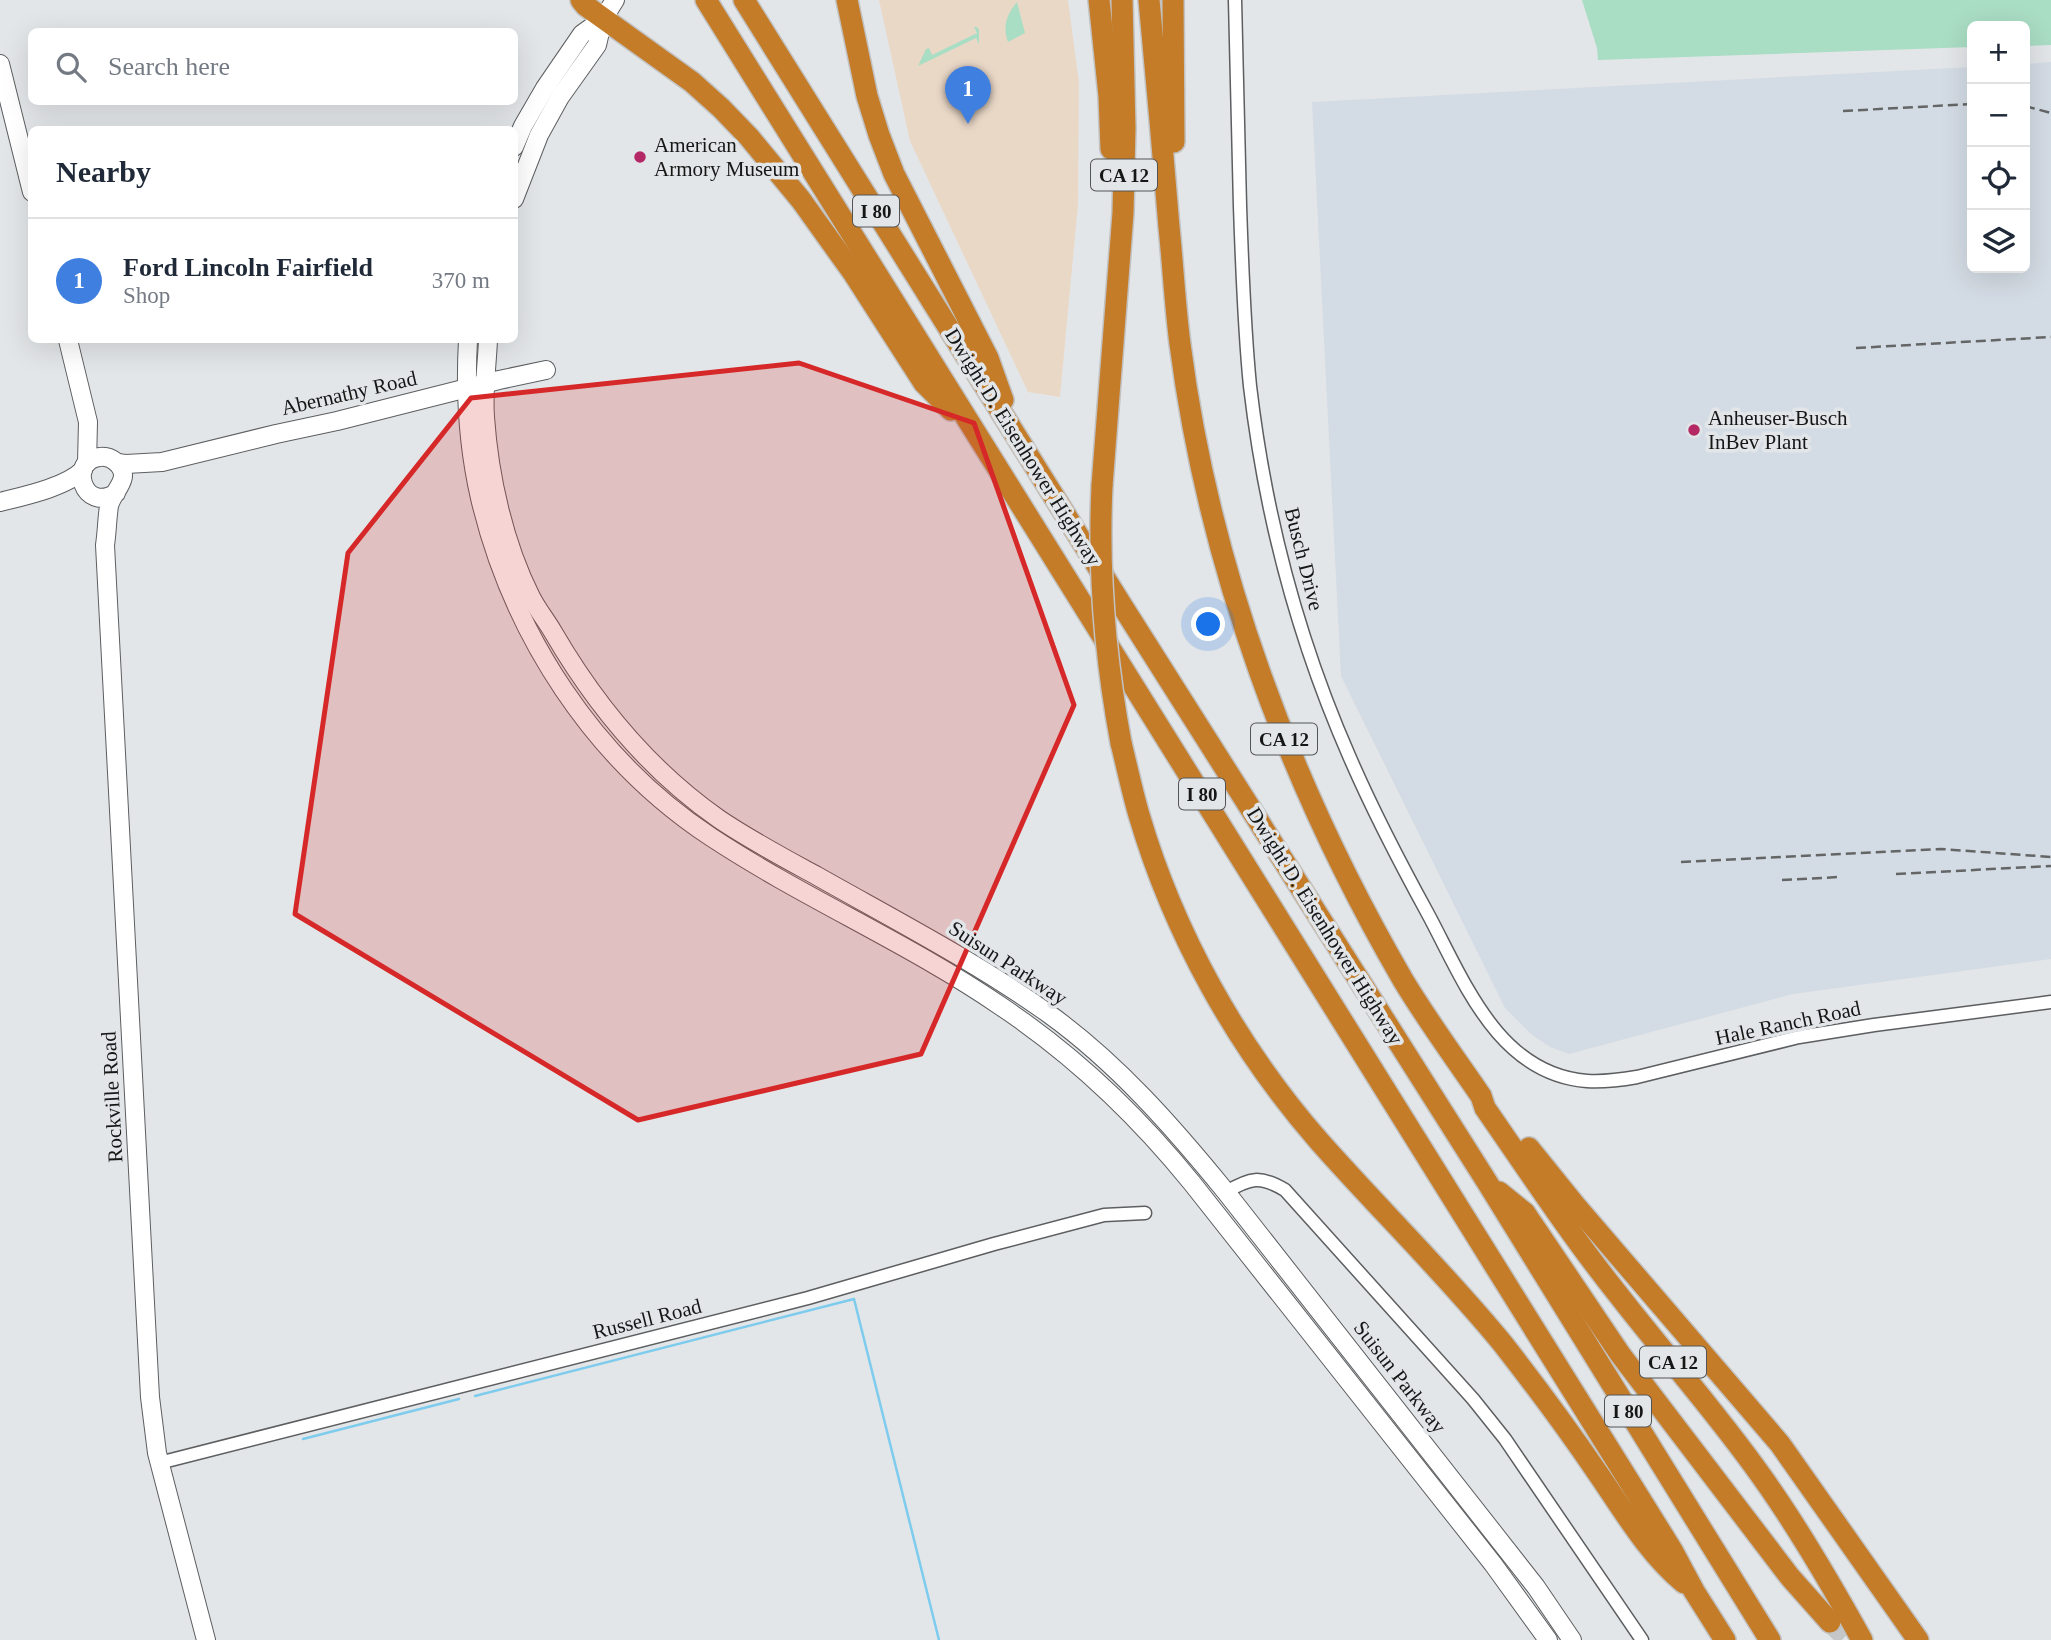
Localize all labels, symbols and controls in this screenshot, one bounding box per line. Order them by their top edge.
map controls [1967,21,2030,273]
button: + [1967,21,2030,84]
search box [28,28,518,105]
icon: search [52,48,90,86]
text: Search here [108,52,230,81]
pin: 1 [945,66,991,124]
button: − [1967,84,2030,147]
place label: American Armory Museum [654,133,799,181]
button: locate [1967,147,2030,210]
marker: American Armory Museum [632,149,648,165]
text: Nearby [56,155,151,188]
road number: CA 12 [1091,160,1157,190]
road number: I 80 [853,196,899,226]
button: layers [1967,210,2030,273]
text: Ford Lincoln Fairfield [123,253,373,282]
text: 1 [73,268,85,293]
text: 370 m [432,268,490,293]
text: Shop [123,283,170,308]
street label: Dwight D. Eisenhower Highway [940,324,1106,571]
street label: Abernathy Road [279,366,420,420]
place label: Anheuser-Busch InBev Plant [1708,406,1848,454]
marker: Anheuser-Busch InBev Plant [1686,422,1702,438]
street label: Busch Drive [1280,505,1328,613]
your location [1191,607,1225,641]
road number: CA 12 [1251,724,1317,754]
road number: I 80 [1179,778,1225,810]
street label: Dwight D. Eisenhower Highway [1242,803,1408,1050]
street label: Suisun Parkway [944,916,1072,1010]
street label: Hale Ranch Road [1713,996,1863,1050]
street label: Rockville Road [97,1030,127,1163]
street label: Russell Road [590,1294,704,1344]
street label: Suisun Parkway [1349,1316,1452,1438]
road number: CA 12 [1640,1346,1706,1378]
road number: I 80 [1605,1396,1651,1427]

